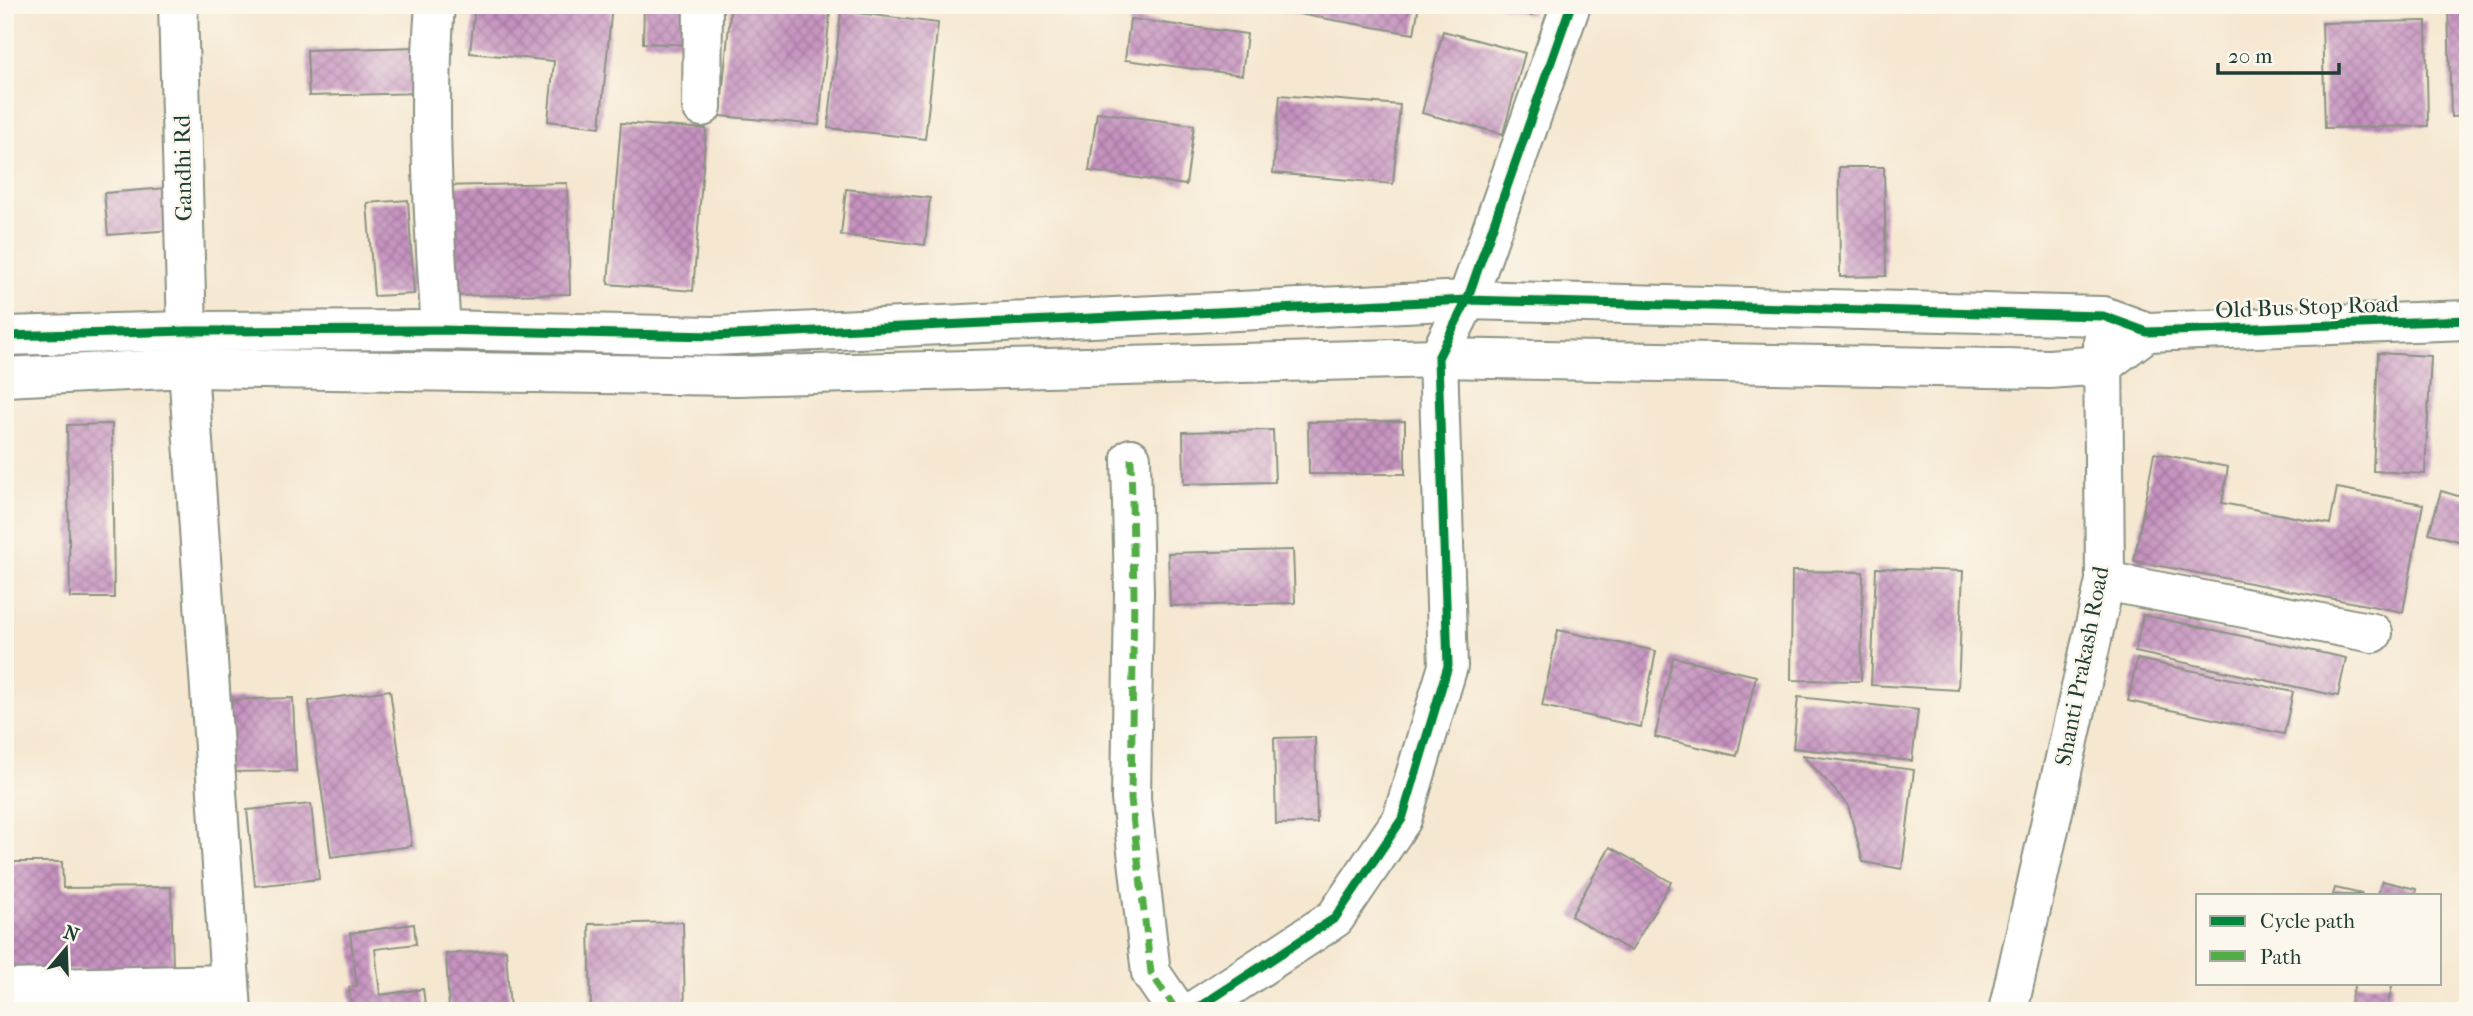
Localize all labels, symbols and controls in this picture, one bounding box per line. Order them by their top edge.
scale bar [2218,32,2338,76]
text: 20 m [2228,44,2273,68]
street label: Gandhi Rd [169,114,197,221]
street label: Old Bus Stop Road [2215,290,2400,324]
street label: Shanti Prakash Road [2049,563,2115,768]
legend [2196,894,2442,984]
text: Cycle path [2260,909,2355,933]
north arrow [32,914,102,984]
text: N [61,921,82,947]
text: Path [2260,945,2302,969]

